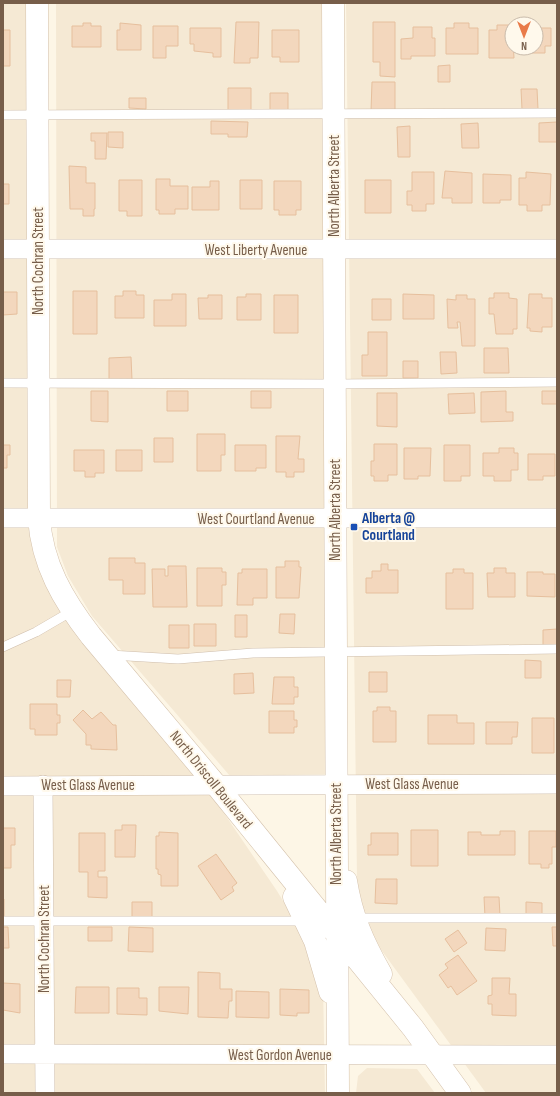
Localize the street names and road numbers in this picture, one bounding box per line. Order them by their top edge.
street label: North Alberta Street [325,134,344,237]
street label: North Cochran Street [29,207,48,315]
street label: West Liberty Avenue [205,241,307,260]
street label: North Alberta Street [326,458,345,561]
street label: West Courtland Avenue [198,510,314,529]
street label: North Driscoll Boulevard [165,727,257,833]
street label: West Glass Avenue [365,775,459,794]
street label: West Glass Avenue [41,776,135,795]
street label: North Alberta Street [327,782,346,885]
street label: North Cochran Street [35,885,54,993]
street label: West Gordon Avenue [228,1046,332,1065]

